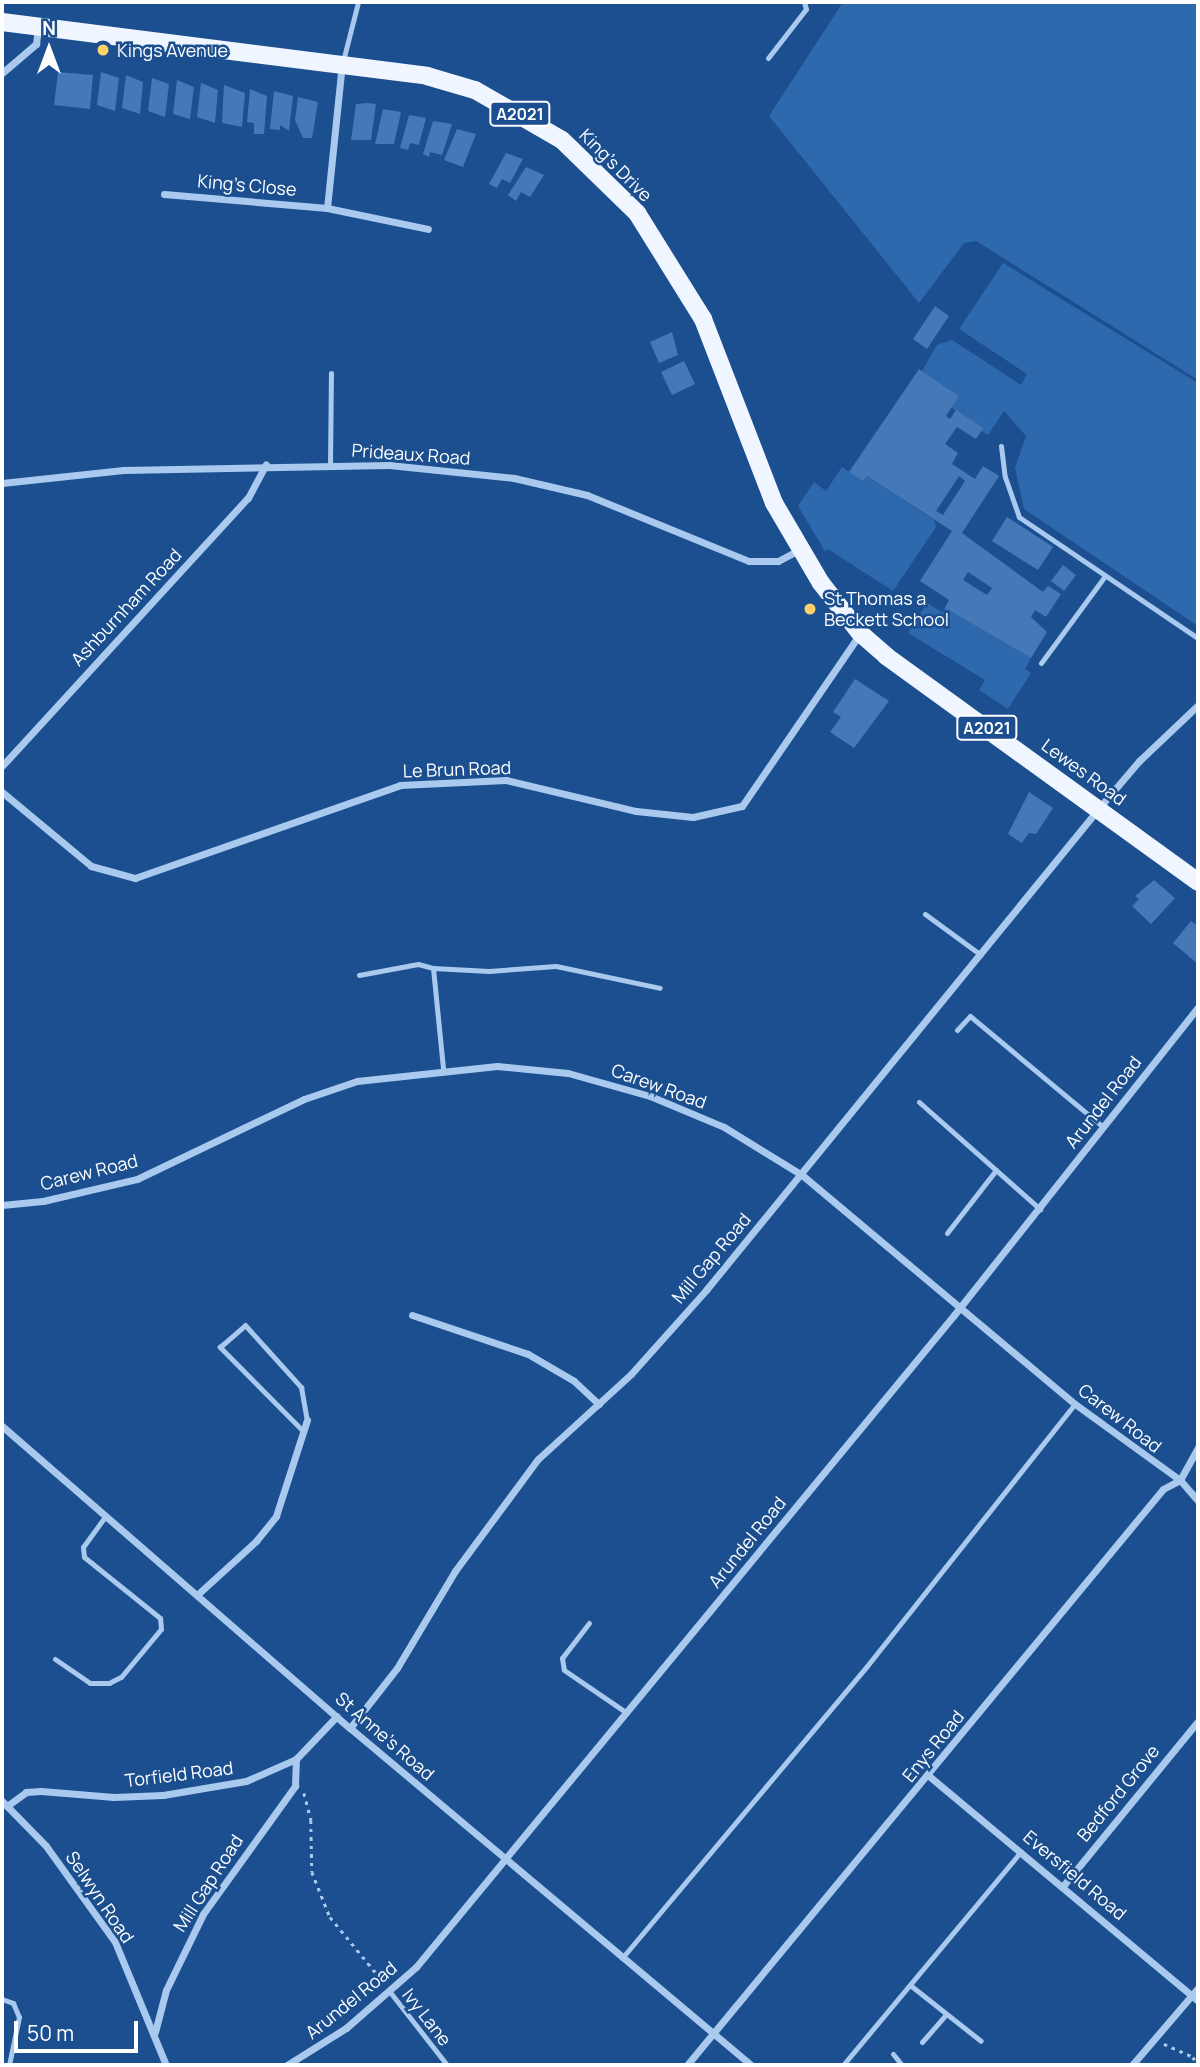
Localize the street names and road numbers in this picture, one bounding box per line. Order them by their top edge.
road number: A2021 [489,102,552,126]
street label: King's Drive [575,124,657,206]
street label: King's Close [197,170,297,200]
street label: Prideaux Road [351,439,471,469]
street label: Ashburnham Road [66,544,186,670]
road number: A2021 [956,716,1018,740]
street label: Lewes Road [1038,734,1130,810]
street label: Le Brun Road [402,756,512,782]
street label: Arundel Road [1060,1052,1146,1152]
street label: Carew Road [609,1059,709,1113]
street label: Carew Road [38,1149,140,1195]
street label: Mill Gap Road [667,1209,755,1307]
street label: Carew Road [1074,1379,1166,1457]
street label: Arundel Road [704,1492,790,1592]
street label: St Anne's Road [331,1687,439,1785]
street label: Enys Road [898,1706,968,1786]
street label: Bedford Grove [1072,1740,1164,1846]
street label: Torfield Road [124,1757,234,1791]
street label: Eversfield Road [1019,1826,1131,1924]
street label: Mill Gap Road [169,1831,247,1935]
street label: Selwyn Road [61,1847,139,1947]
street label: Arundel Road [301,1957,401,2043]
street label: Ivy Lane [398,1984,456,2050]

